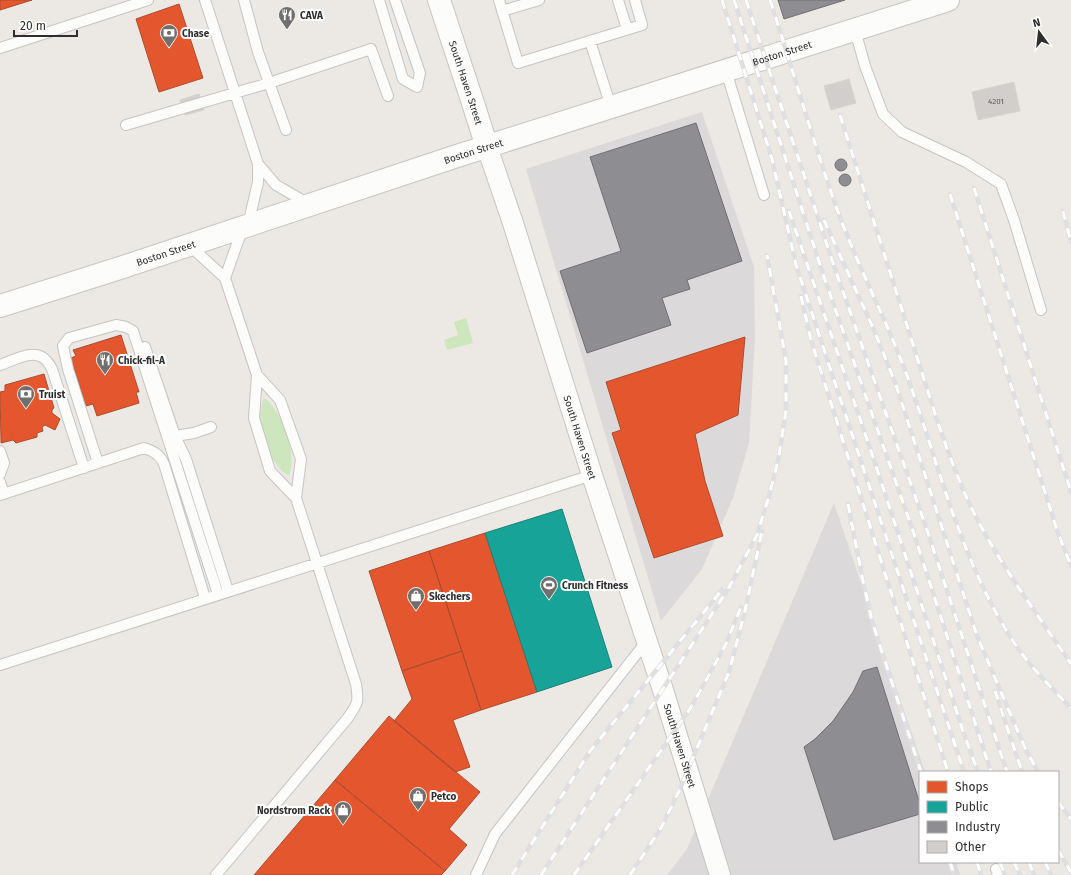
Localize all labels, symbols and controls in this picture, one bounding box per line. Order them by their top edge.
restaurant icon: CAVA [277,5,297,30]
place label: CAVA [300,10,324,22]
scale bar [14,12,77,38]
north arrow [1019,12,1059,52]
text: N [1031,16,1042,30]
text: 20 m [20,19,46,33]
bank icon: Chase [159,23,179,48]
place label: Chase [182,28,210,40]
street label: Boston Street [751,39,814,69]
street label: South Haven Street [446,40,485,127]
house number: 4201 [988,97,1004,106]
street label: Boston Street [442,137,505,167]
street label: Boston Street [135,238,197,269]
restaurant icon: Chick-fil-A [95,350,115,375]
place label: Chick-fil-A [118,355,166,367]
bank icon: Truist [16,384,36,409]
place label: Truist [39,389,65,401]
street label: South Haven Street [560,394,598,482]
sports icon: Crunch Fitness [539,575,559,600]
place label: Crunch Fitness [562,580,628,592]
shop icon: Skechers [406,586,426,611]
place label: Skechers [429,591,471,603]
street label: South Haven Street [661,702,698,790]
legend [919,771,1059,863]
text: Shops [955,780,989,794]
shop icon: Petco [408,786,428,811]
place label: Petco [431,791,456,803]
shop icon: Nordstrom Rack [333,800,353,825]
text: Public [955,800,989,814]
place label: Nordstrom Rack [257,805,330,817]
text: Industry [955,820,1000,834]
text: Other [955,840,986,854]

